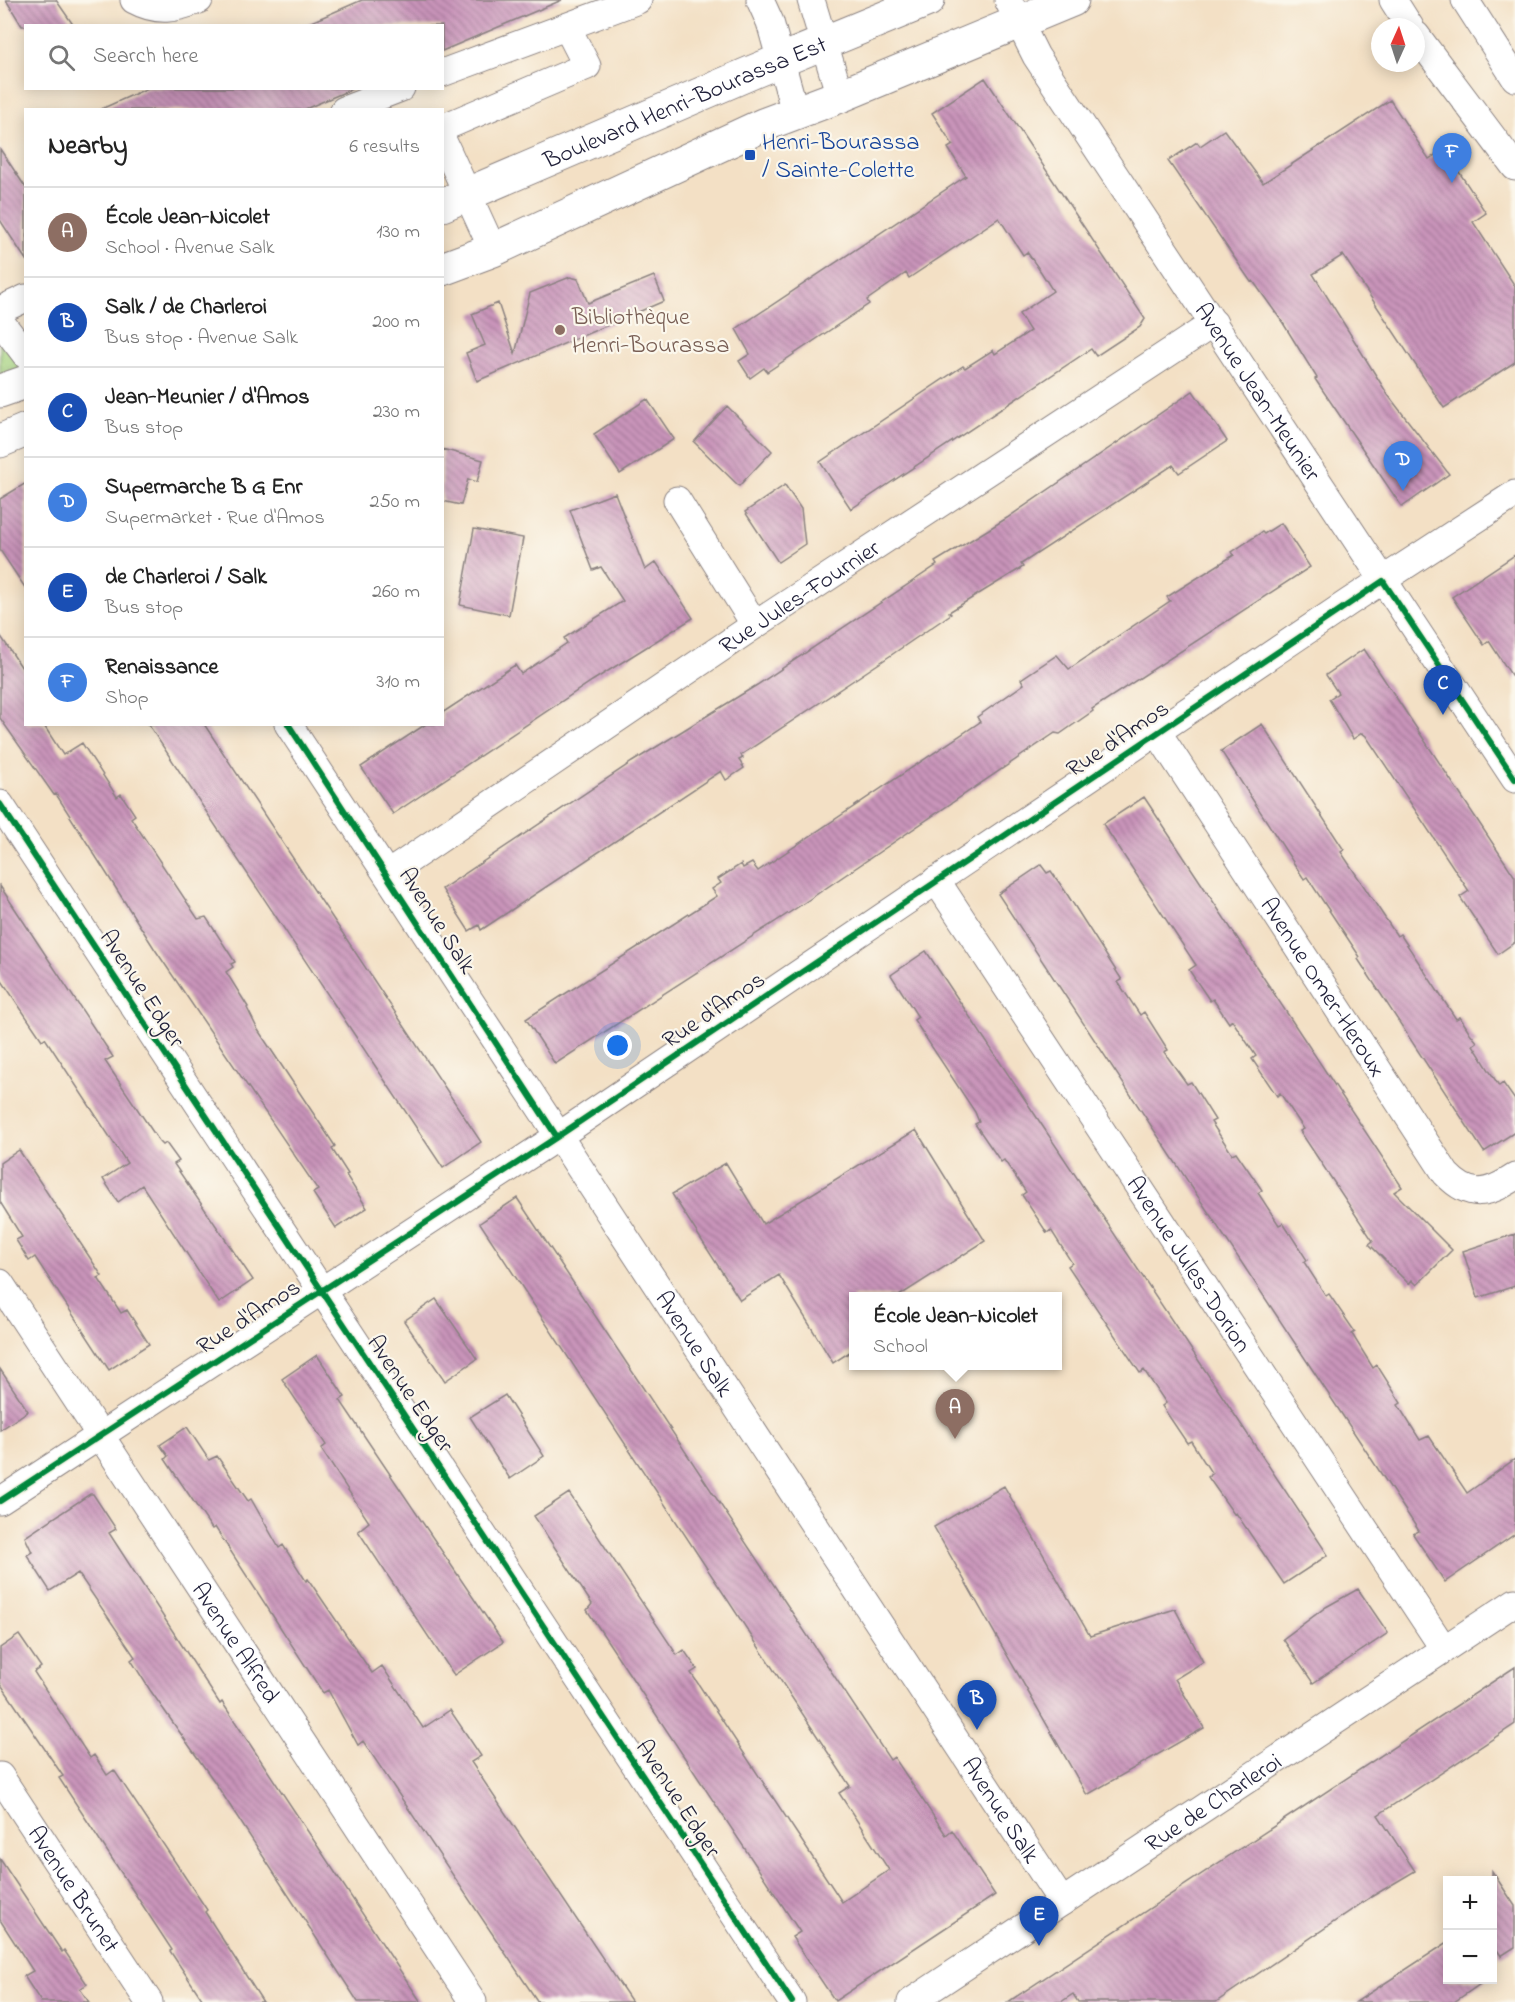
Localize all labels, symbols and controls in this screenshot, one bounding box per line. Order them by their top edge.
north arrow [1371,18,1425,72]
search box [24,24,444,90]
street label: Boulevard Henri-Bourassa Est [538,28,833,180]
icon: search [45,41,78,74]
text: Search here [93,41,198,73]
place label: Henri-Bourassa / Sainte-Colette [762,126,919,189]
text: Nearby [48,128,127,166]
text: 6 results [349,133,420,162]
pin: F [1432,134,1472,183]
marker: Henri-Bourassa / Sainte-Colette [743,148,757,162]
text: École Jean-Nicolet [105,202,270,234]
text: A [61,218,74,247]
text: 130 m [376,218,420,247]
text: School · Avenue Salk [105,234,275,263]
text: Salk / de Charleroi [105,292,267,324]
street label: Avenue Jean-Meunier [1184,297,1328,489]
place label: Bibliothèque Henri-Bourassa [571,301,729,364]
text: B [61,308,74,337]
text: 200 m [372,308,420,337]
marker: Bibliothèque Henri-Bourassa [553,323,567,337]
text: Bus stop · Avenue Salk [105,324,298,353]
text: Jean-Meunier / d'Amos [105,382,310,414]
text: C [62,398,73,427]
text: 230 m [373,398,420,427]
text: Bus stop [105,414,183,443]
pin: D [1384,442,1422,491]
text: Supermarche B G Enr [105,472,302,504]
text: D [60,488,75,517]
text: 250 m [369,488,420,517]
text: Supermarket · Rue d'Amos [105,504,325,533]
street label: Rue Jules-Fournier [713,532,888,664]
text: de Charleroi / Salk [105,562,267,594]
text: E [61,578,74,607]
text: 260 m [372,578,420,607]
text: Bus stop [105,594,183,623]
text: Renaissance [105,652,218,684]
pin: C [1424,666,1462,715]
text: F [61,668,74,697]
text: 310 m [376,668,420,697]
text: Shop [105,684,149,713]
street label: Rue d'Amos [1060,693,1177,788]
street label: Avenue Salk [388,861,484,982]
street label: Avenue Omer-Heroux [1250,891,1393,1085]
street label: Avenue Edger [90,923,193,1056]
street label: Rue d'Amos [656,964,773,1059]
your location [603,1031,632,1060]
street label: Avenue Jules-Dorion [1116,1170,1259,1361]
street label: Rue d'Amos [190,1271,308,1365]
street label: Avenue Salk [645,1285,741,1405]
popup [849,1292,1062,1370]
text: École Jean-Nicolet [873,1301,1038,1333]
street label: Avenue Edger [357,1329,461,1461]
text: School [873,1333,928,1362]
pin: A [936,1390,974,1439]
street label: Avenue Alfred [181,1576,287,1712]
pin: B [958,1680,996,1730]
street label: Avenue Edger [626,1733,729,1866]
street label: Rue de Charleroi [1139,1746,1290,1862]
street label: Avenue Salk [951,1751,1047,1871]
street label: Avenue Brunet [17,1820,127,1961]
map controls [1443,1876,1497,1984]
button: + [1443,1876,1497,1930]
pin: E [1020,1896,1058,1946]
button: − [1443,1930,1497,1984]

